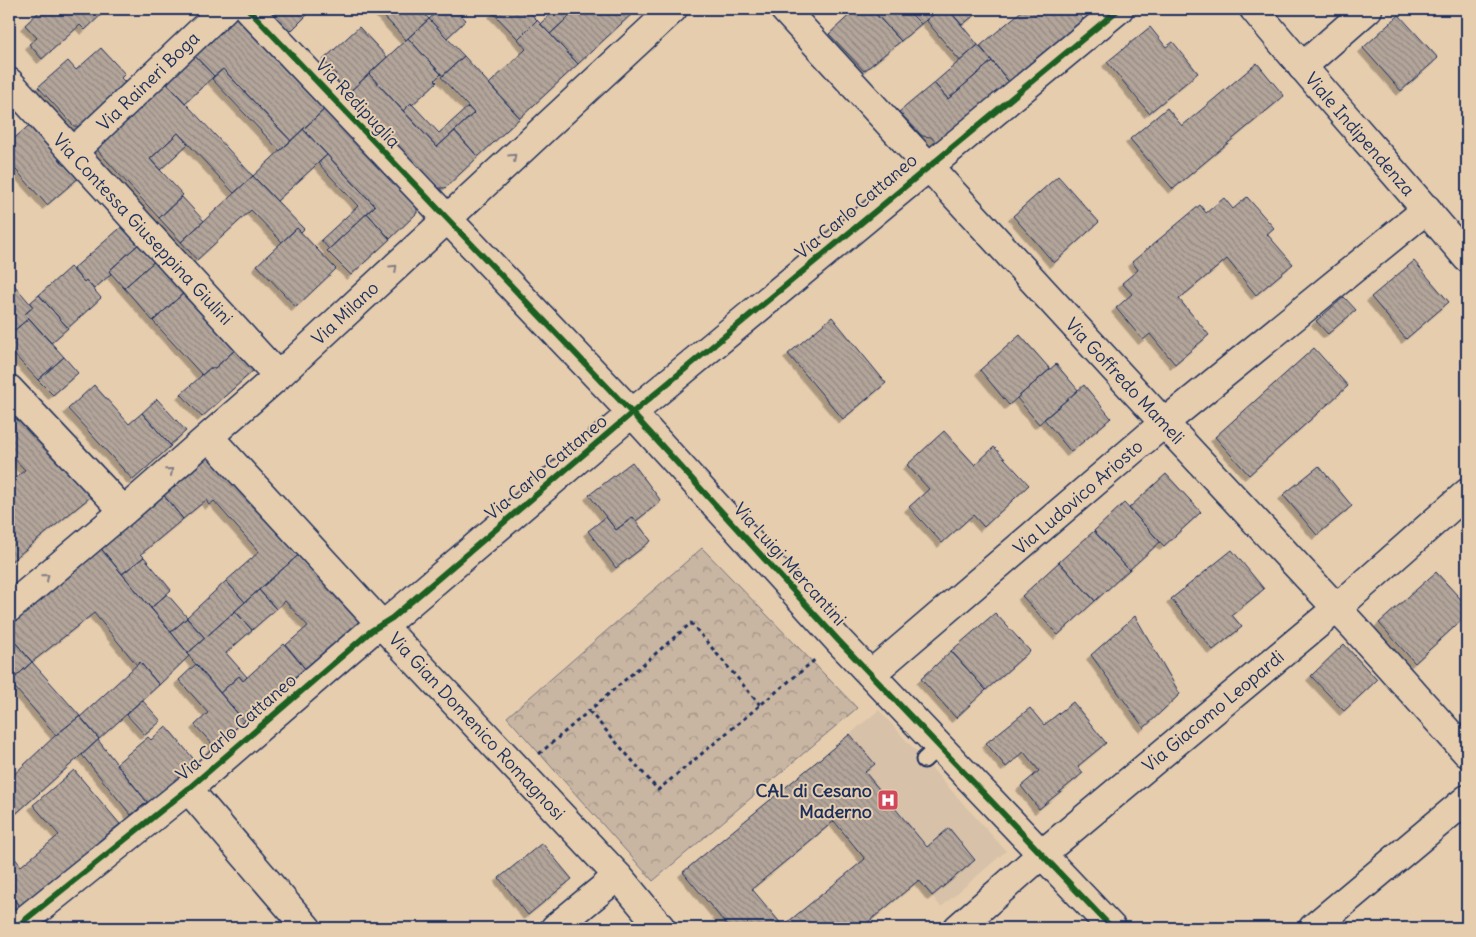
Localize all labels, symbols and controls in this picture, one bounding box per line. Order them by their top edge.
street label: Via Raineri Boga [92,26,204,136]
street label: Via Redipuglia [311,53,405,153]
street label: Viale Indipendenza [1300,68,1420,200]
street label: Via Contessa Giuseppina Giulini [48,128,238,330]
street label: Via Carlo Cattaneo [790,148,922,264]
one-way arrow [507,154,516,163]
one-way arrow [388,265,397,274]
street label: Via Milano [307,276,383,350]
street label: Via Goffredo Mameli [1061,313,1189,449]
street label: Via Carlo Cattaneo [480,409,612,525]
street label: Via Ludovico Ariosto [1009,434,1147,560]
one-way arrow [164,469,173,477]
street label: Via Luigi Mercantini [729,498,851,630]
one-way arrow [40,574,49,582]
street label: Via Gian Domenico Romagnosi [384,627,570,825]
street label: Via Giacomo Leopardi [1138,645,1288,777]
street label: Via Carlo Cattaneo [171,668,301,786]
place label: CAL di Cesano Maderno [756,779,872,823]
hospital icon: CAL di Cesano Maderno [876,788,900,812]

